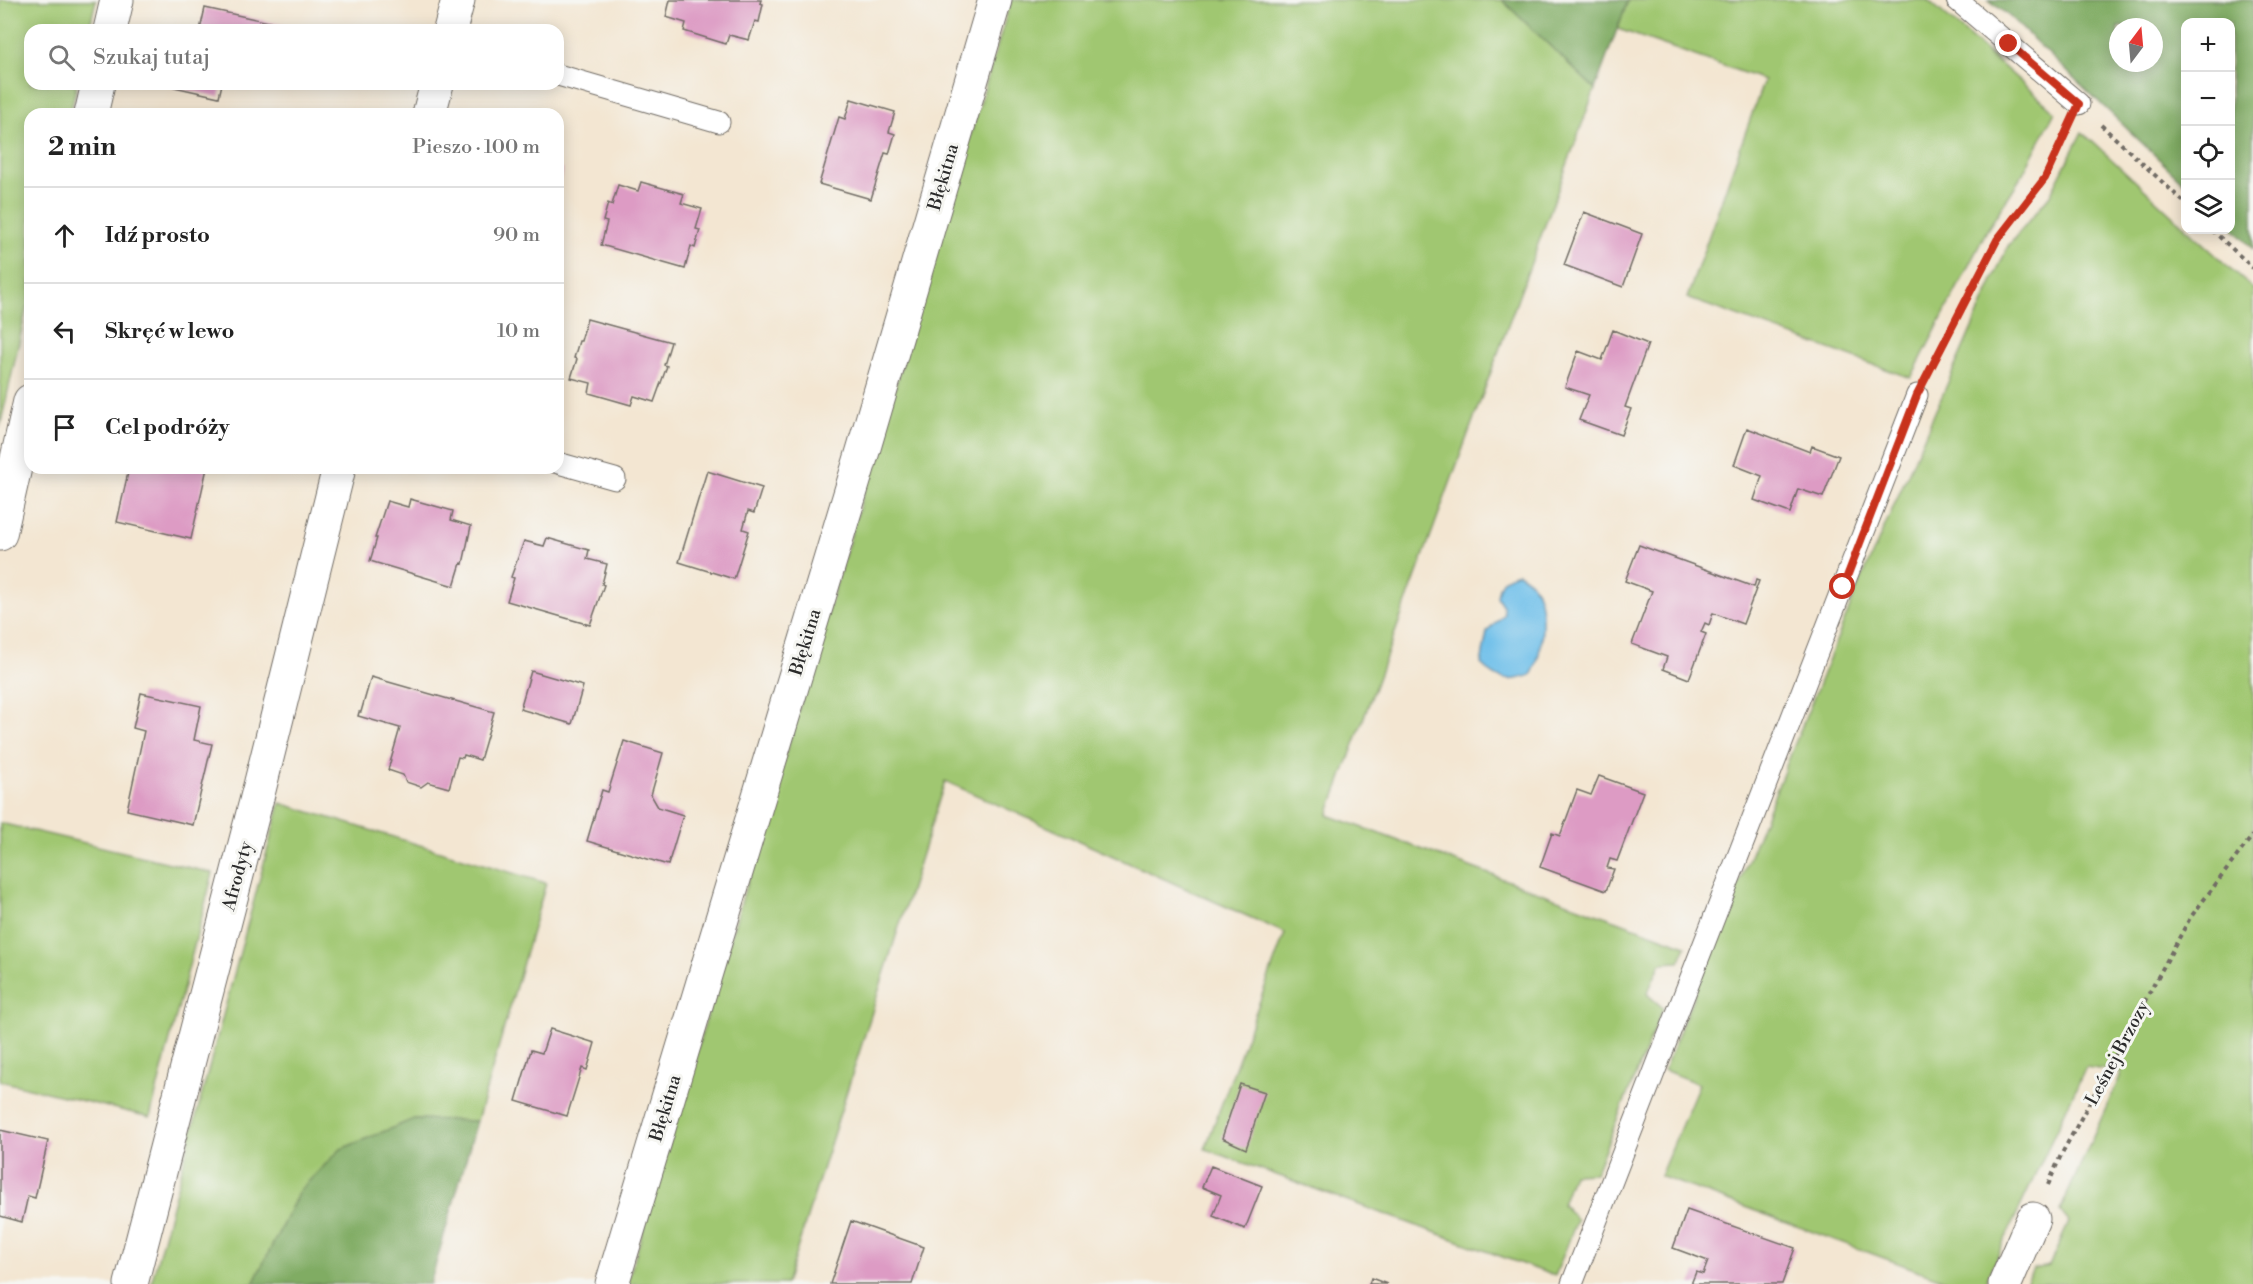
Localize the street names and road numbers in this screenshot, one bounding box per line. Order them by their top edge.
street label: Błękitna [923,140,964,214]
street label: Błękitna [784,605,827,679]
street label: Afrodyty [217,839,258,914]
street label: Leśnej Brzozy [2080,997,2155,1109]
street label: Błękitna [644,1071,687,1145]

